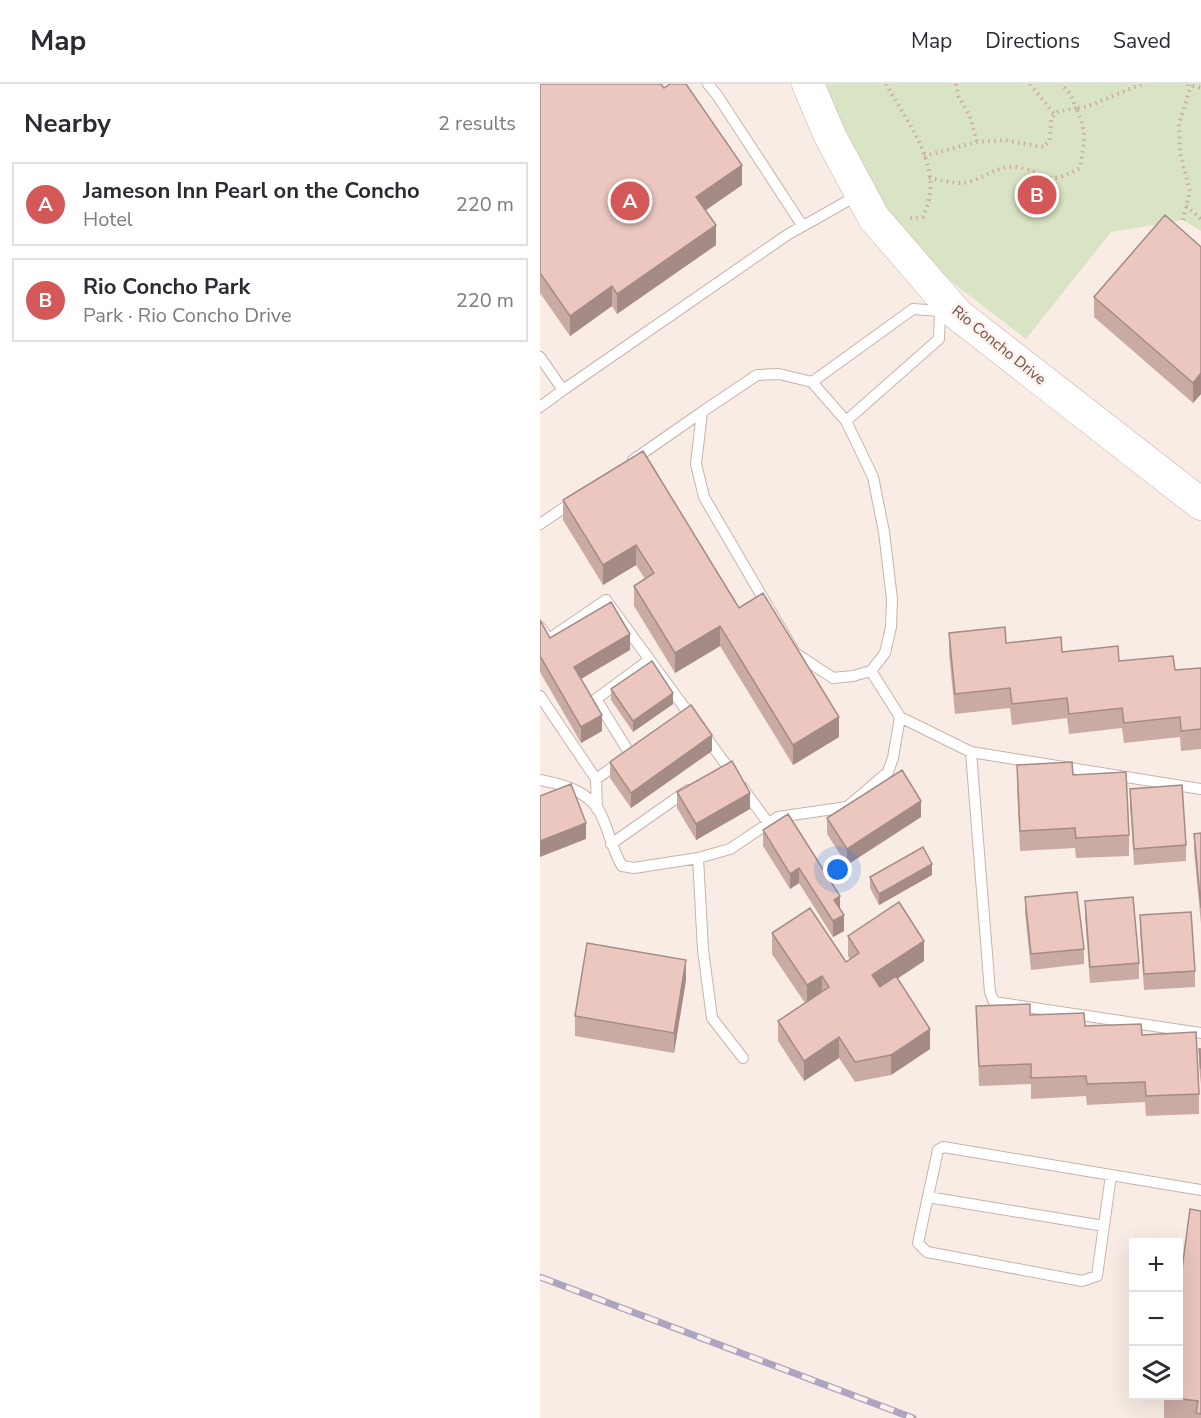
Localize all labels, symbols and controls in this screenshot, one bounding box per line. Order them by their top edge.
text: Map [30,22,86,60]
text: Map [911,27,952,55]
text: Directions [985,27,1080,55]
text: Saved [1113,27,1171,55]
text: Nearby [24,106,111,141]
text: 2 results [438,110,516,137]
pin: B [1018,172,1056,218]
text: Jameson Inn Pearl on the Concho [83,176,420,206]
pin: A [610,178,650,224]
text: A [38,191,53,218]
text: 220 m [456,191,514,218]
text: Hotel [83,206,133,233]
text: Rio Concho Park [83,272,250,302]
text: B [39,287,52,314]
text: 220 m [456,287,514,314]
street label: Rio Concho Drive [948,301,1050,389]
text: Park · Rio Concho Drive [83,302,292,329]
your location [823,855,852,884]
map controls [1129,1238,1183,1400]
button: + [1129,1238,1183,1292]
button: − [1129,1292,1183,1346]
button: layers [1129,1346,1183,1400]

